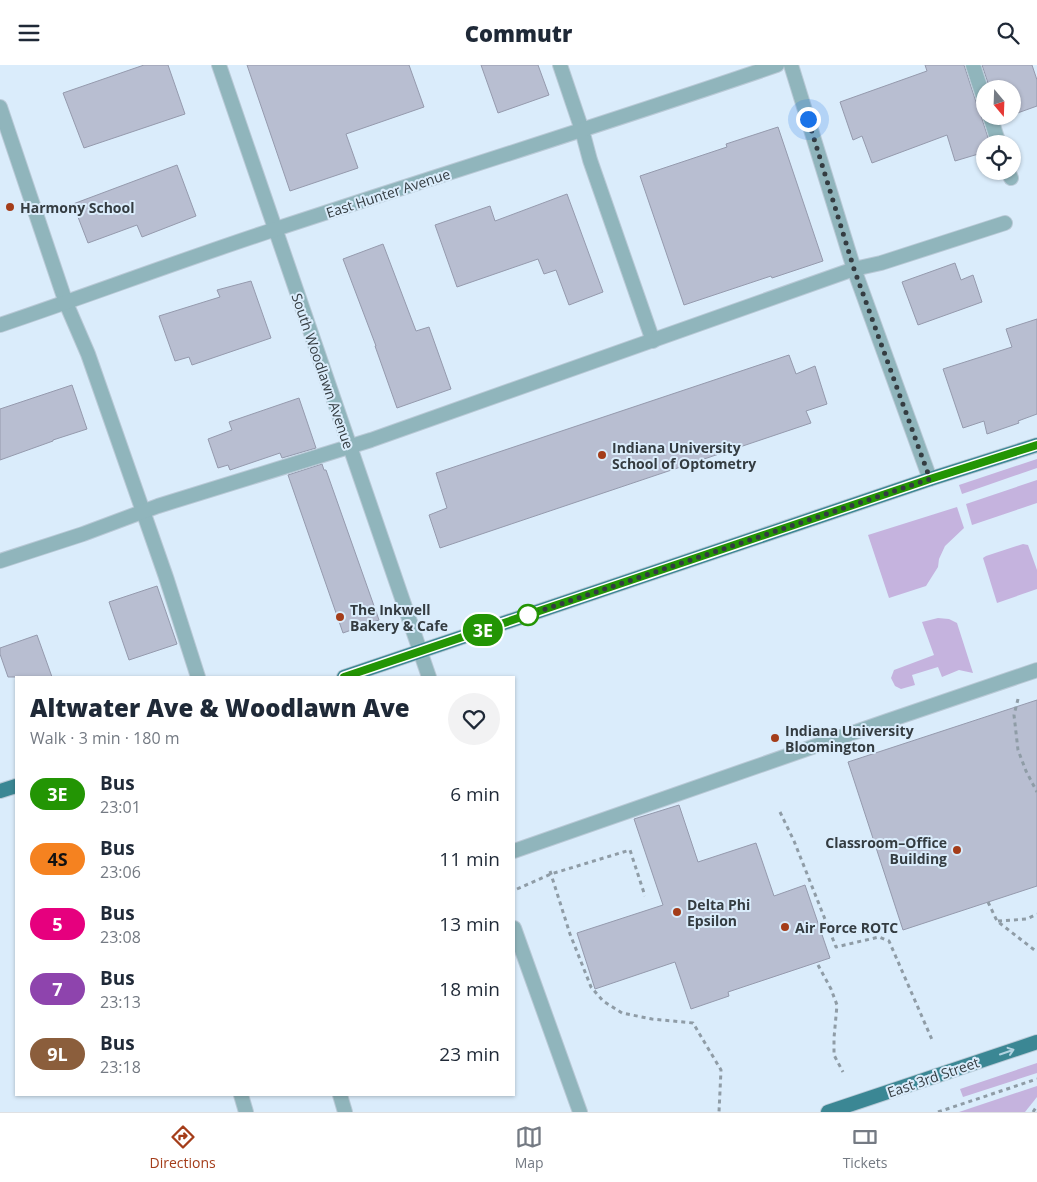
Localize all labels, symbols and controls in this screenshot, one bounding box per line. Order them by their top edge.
text: Commutr [465,18,572,48]
icon: menu [15,19,43,47]
icon: search [994,19,1022,47]
north arrow [976,80,1021,125]
map controls [976,80,1021,180]
your location [796,107,821,132]
button: locate [976,135,1021,180]
street label: East Hunter Avenue [324,164,453,222]
place label: Harmony School [20,198,134,217]
marker: Harmony School [4,201,16,213]
street label: South Woodlawn Avenue [287,291,359,451]
place label: Indiana University School of Optometry [612,438,756,473]
marker: Indiana University School of Optometry [596,449,608,461]
place label: The Inkwell Bakery & Cafe [350,600,448,635]
unlabelled marker [517,604,539,626]
marker: The Inkwell Bakery & Cafe [334,611,346,623]
line badge: 3E [460,614,506,646]
text: 3E [473,618,493,642]
text: Altwater Ave & Woodlawn Ave [30,691,410,724]
button: heart [448,693,500,745]
place label: Indiana University Bloomington [785,721,914,756]
text: Walk · 3 min · 180 m [30,727,180,749]
marker: Indiana University Bloomington [769,732,781,744]
text: Bus [100,770,135,796]
text: 6 min [450,781,500,807]
text: 3E [47,782,68,806]
text: 23:01 [100,796,141,818]
place label: Classroom–Office Building [825,833,947,868]
text: Bus [100,835,135,861]
marker: Classroom–Office Building [951,844,963,856]
text: 11 min [439,846,500,872]
text: 4S [47,847,68,871]
text: 23:06 [100,861,141,883]
place label: Delta Phi Epsilon [687,895,750,930]
text: Bus [100,900,135,926]
marker: Delta Phi Epsilon [671,906,683,918]
text: 13 min [439,911,500,937]
text: 5 [52,912,63,936]
place label: Air Force ROTC [795,918,898,937]
marker: Air Force ROTC [779,921,791,933]
text: 23:08 [100,926,141,948]
text: Bus [100,965,135,991]
text: 18 min [439,976,500,1002]
text: 7 [52,977,63,1001]
text: 23:13 [100,991,141,1013]
text: Bus [100,1030,135,1056]
text: 23 min [439,1041,500,1067]
text: 9L [47,1042,68,1066]
one-way arrow [999,1047,1014,1056]
street label: East 3rd Street [885,1052,981,1102]
text: 23:18 [100,1056,141,1078]
tab: Directions [150,1123,216,1172]
tab: Map [515,1123,544,1172]
tab: Tickets [843,1123,887,1172]

